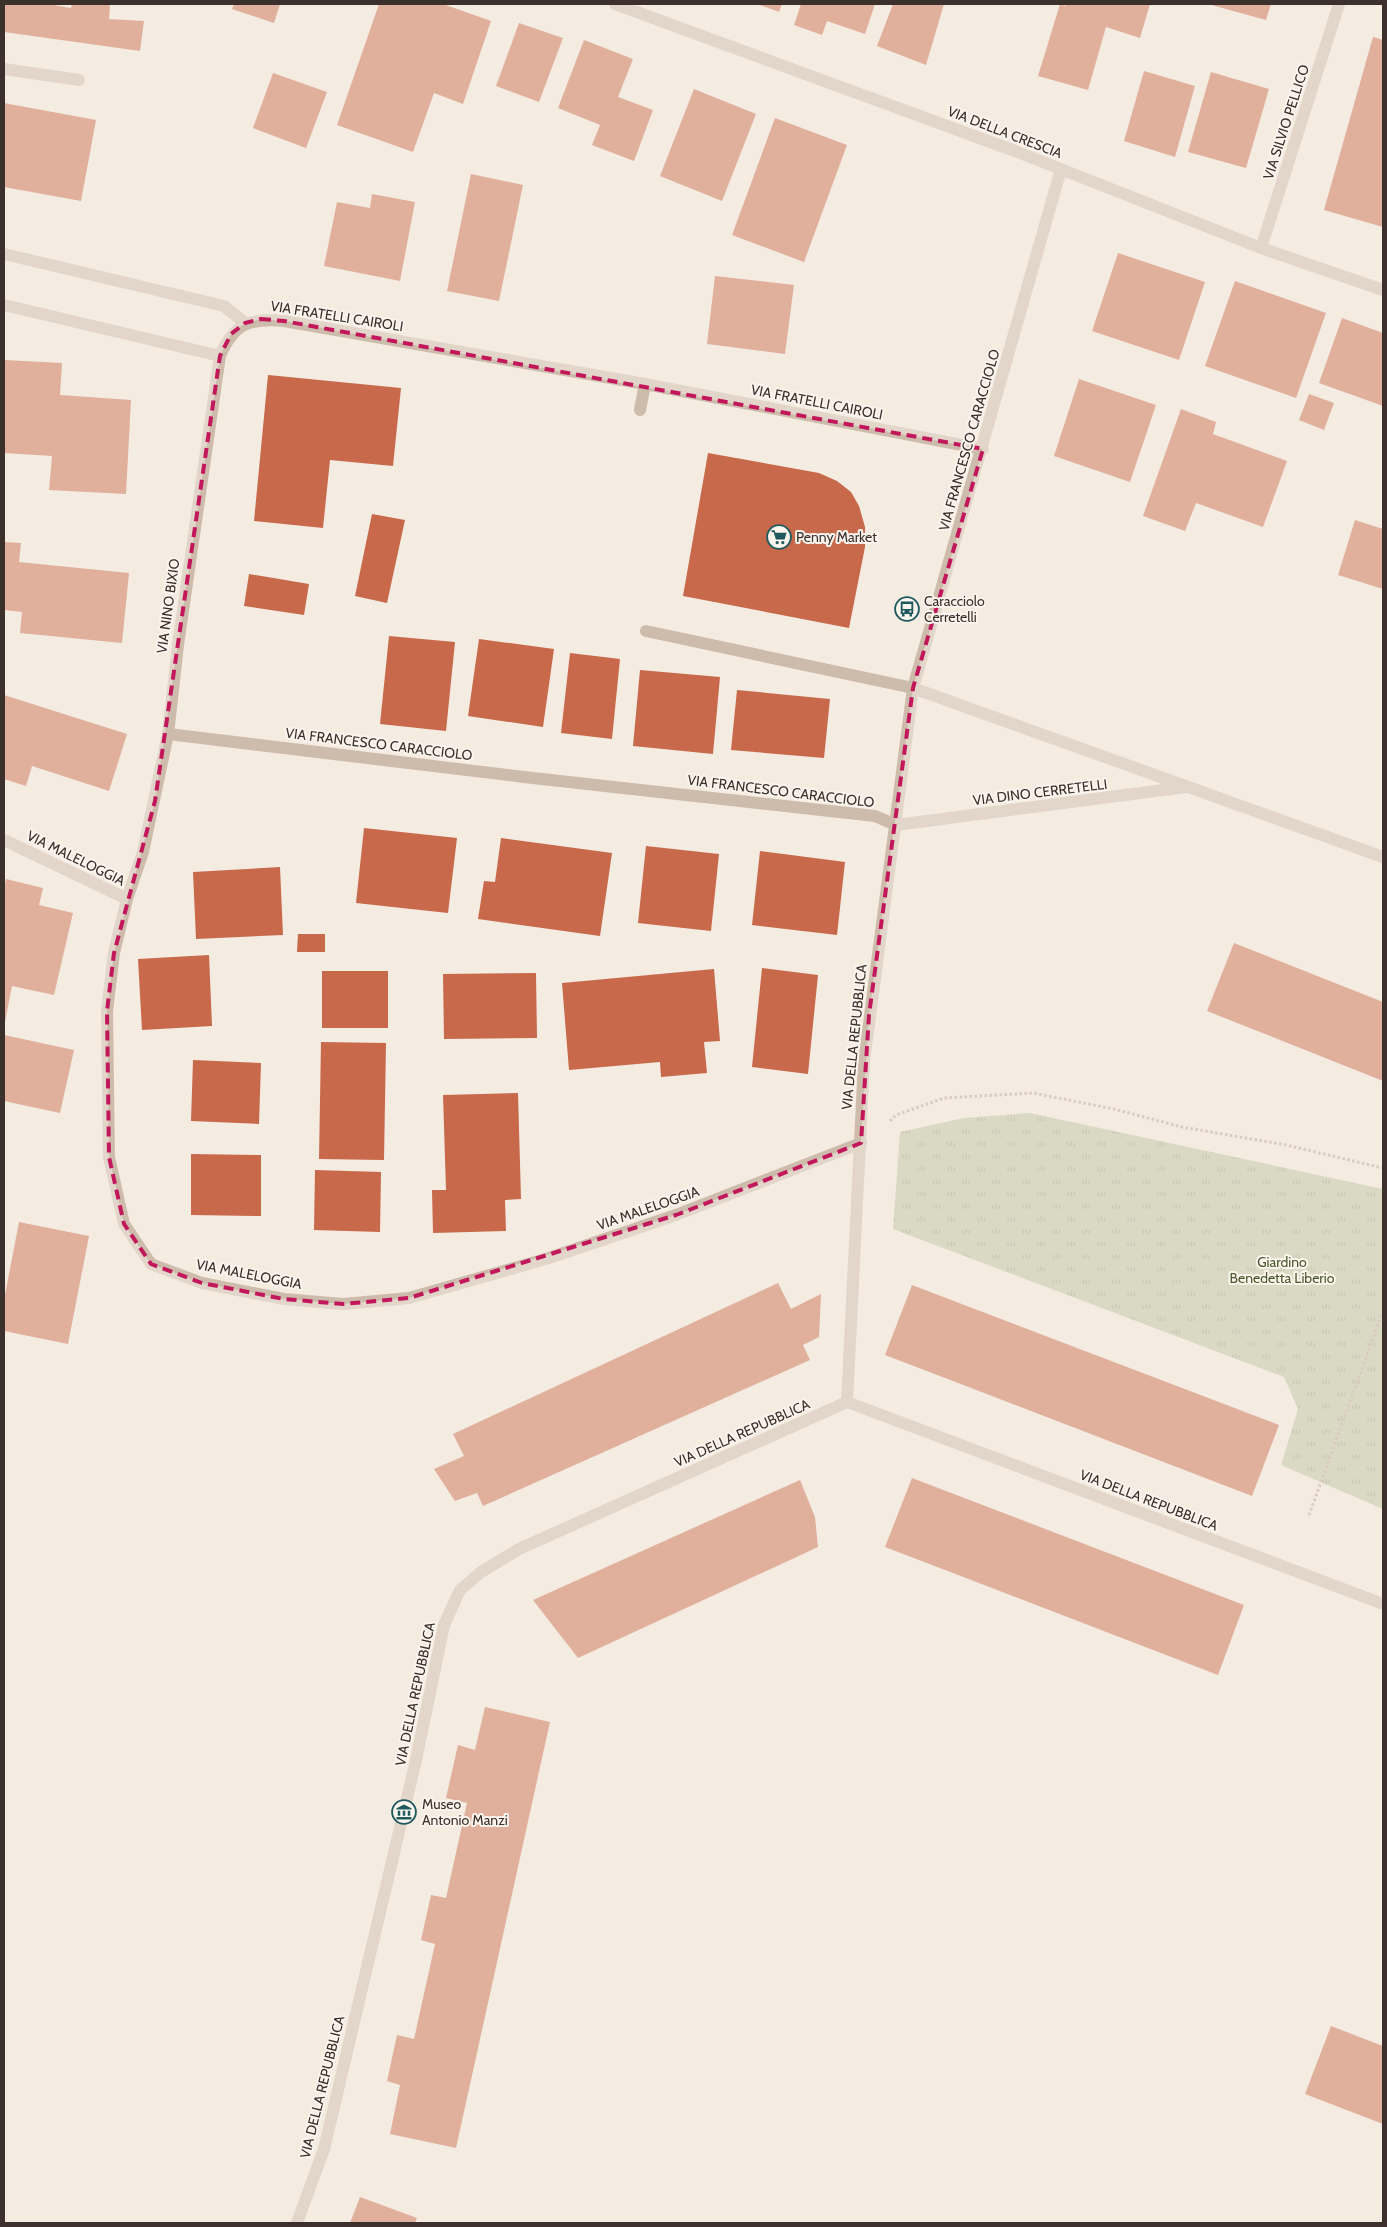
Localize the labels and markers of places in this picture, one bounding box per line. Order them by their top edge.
supermarket icon: Penny Market [766,524,792,550]
place label: Penny Market [796,528,877,546]
place label: Caracciolo Cerretelli [924,592,985,626]
bus stop icon: Caracciolo Cerretelli [894,596,920,622]
place label: Museo Antonio Manzi [422,1795,508,1829]
museum icon: Museo Antonio Manzi [391,1799,417,1825]

